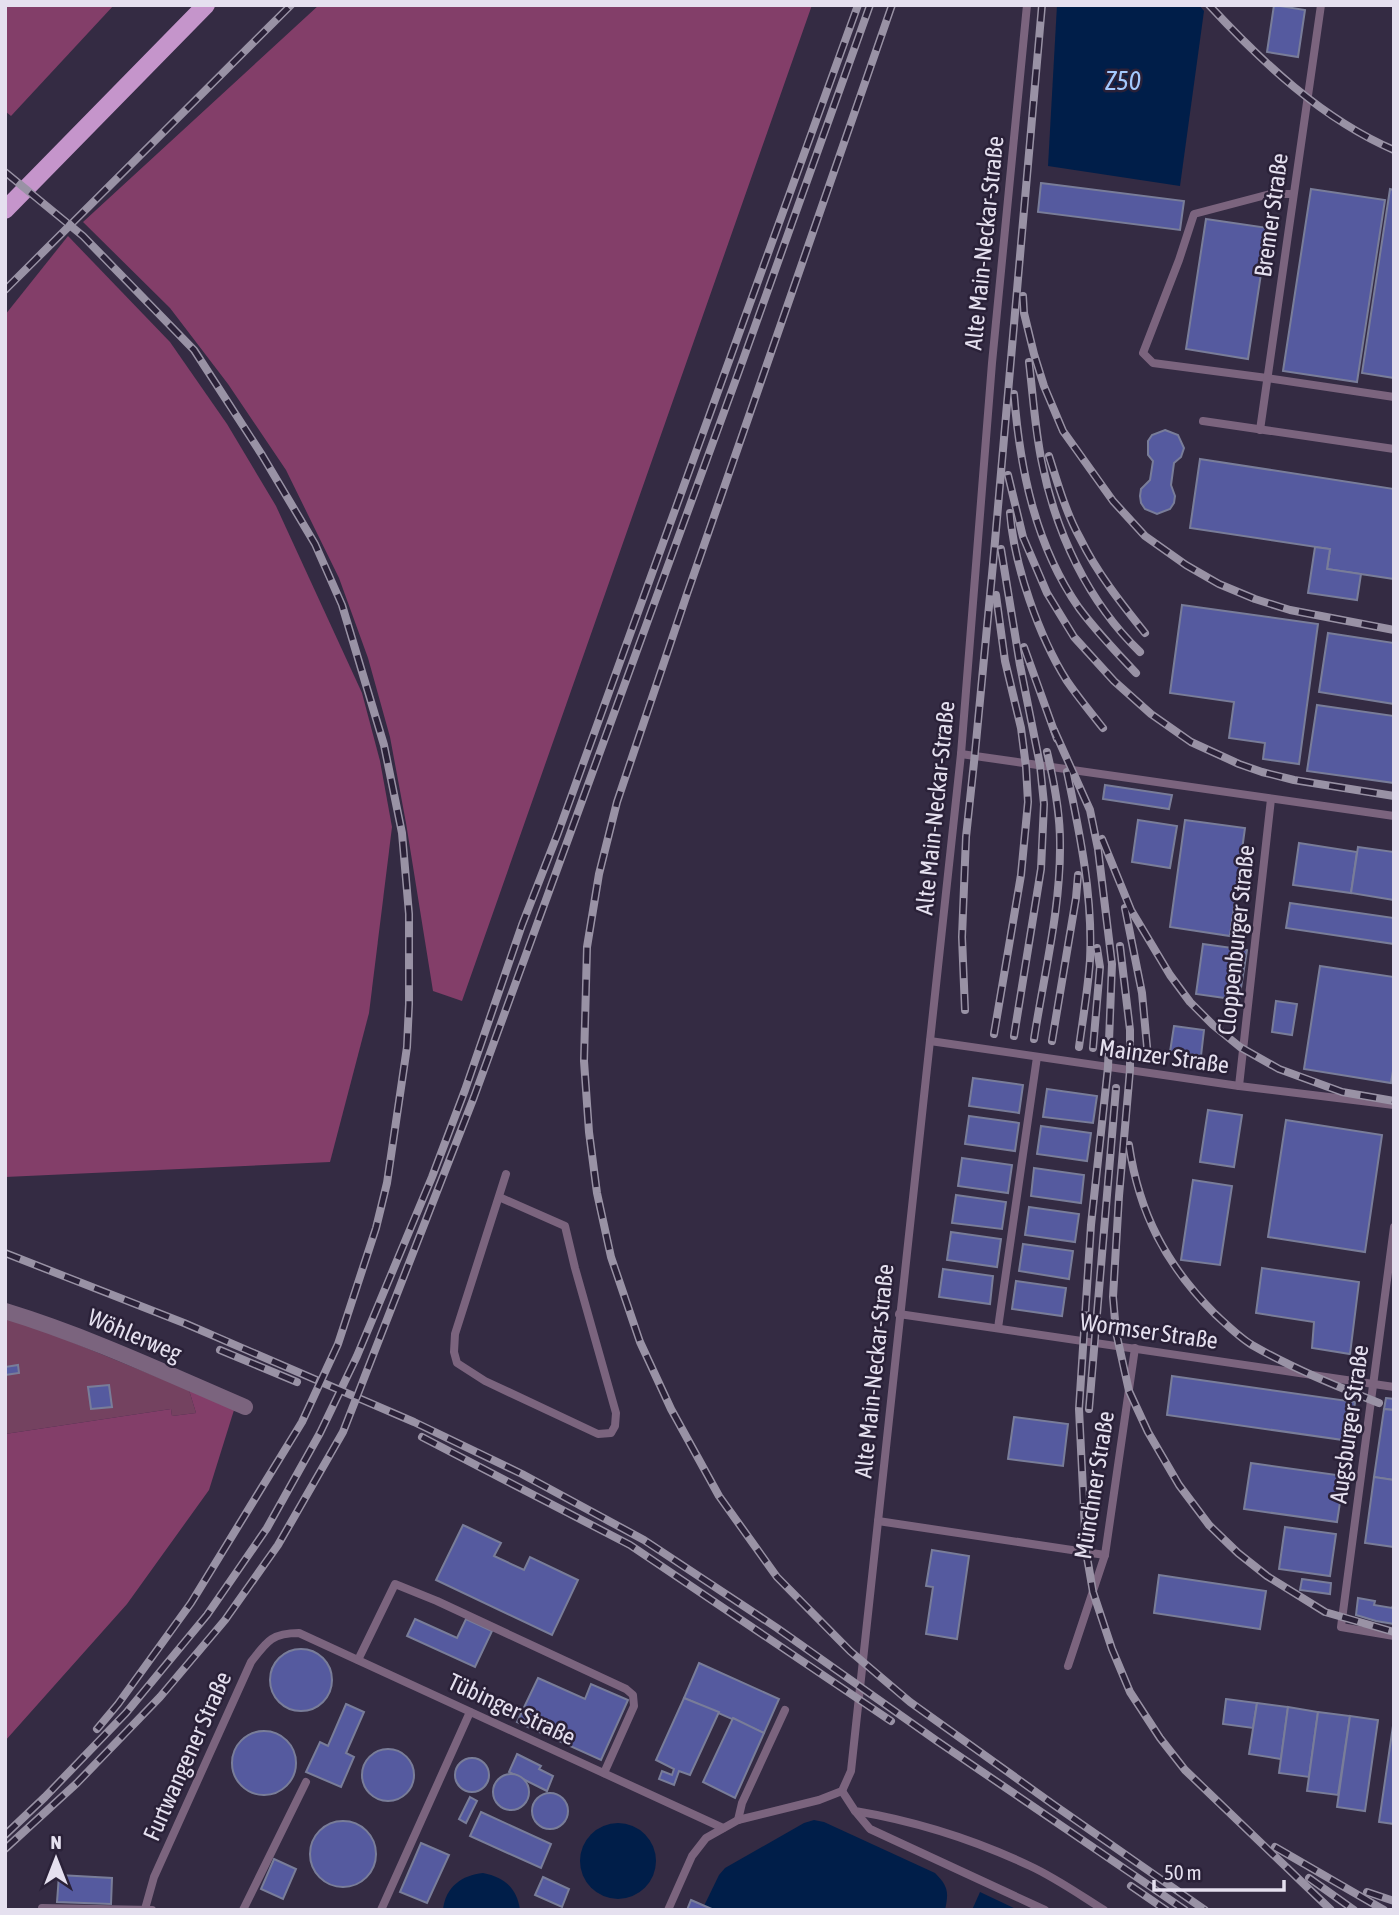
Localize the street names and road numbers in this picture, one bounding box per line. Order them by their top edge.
street label: Alte Main-Neckar-Straße [959,135,1009,351]
street label: Bremer Straße [1249,151,1293,279]
street label: Alte Main-Neckar-Straße [910,700,960,916]
street label: Cloppenburger Straße [1213,844,1259,1036]
street label: Mainzer Straße [1097,1034,1231,1078]
street label: Alte Main-Neckar-Straße [849,1263,899,1479]
street label: Wöhlerweg [84,1303,186,1367]
street label: Wormser Straße [1078,1308,1220,1354]
street label: Augsburger Straße [1325,1343,1373,1505]
street label: Münchner Straße [1069,1409,1119,1561]
street label: Furtwangener Straße [138,1667,236,1845]
street label: Tübinger Straße [444,1668,580,1750]

